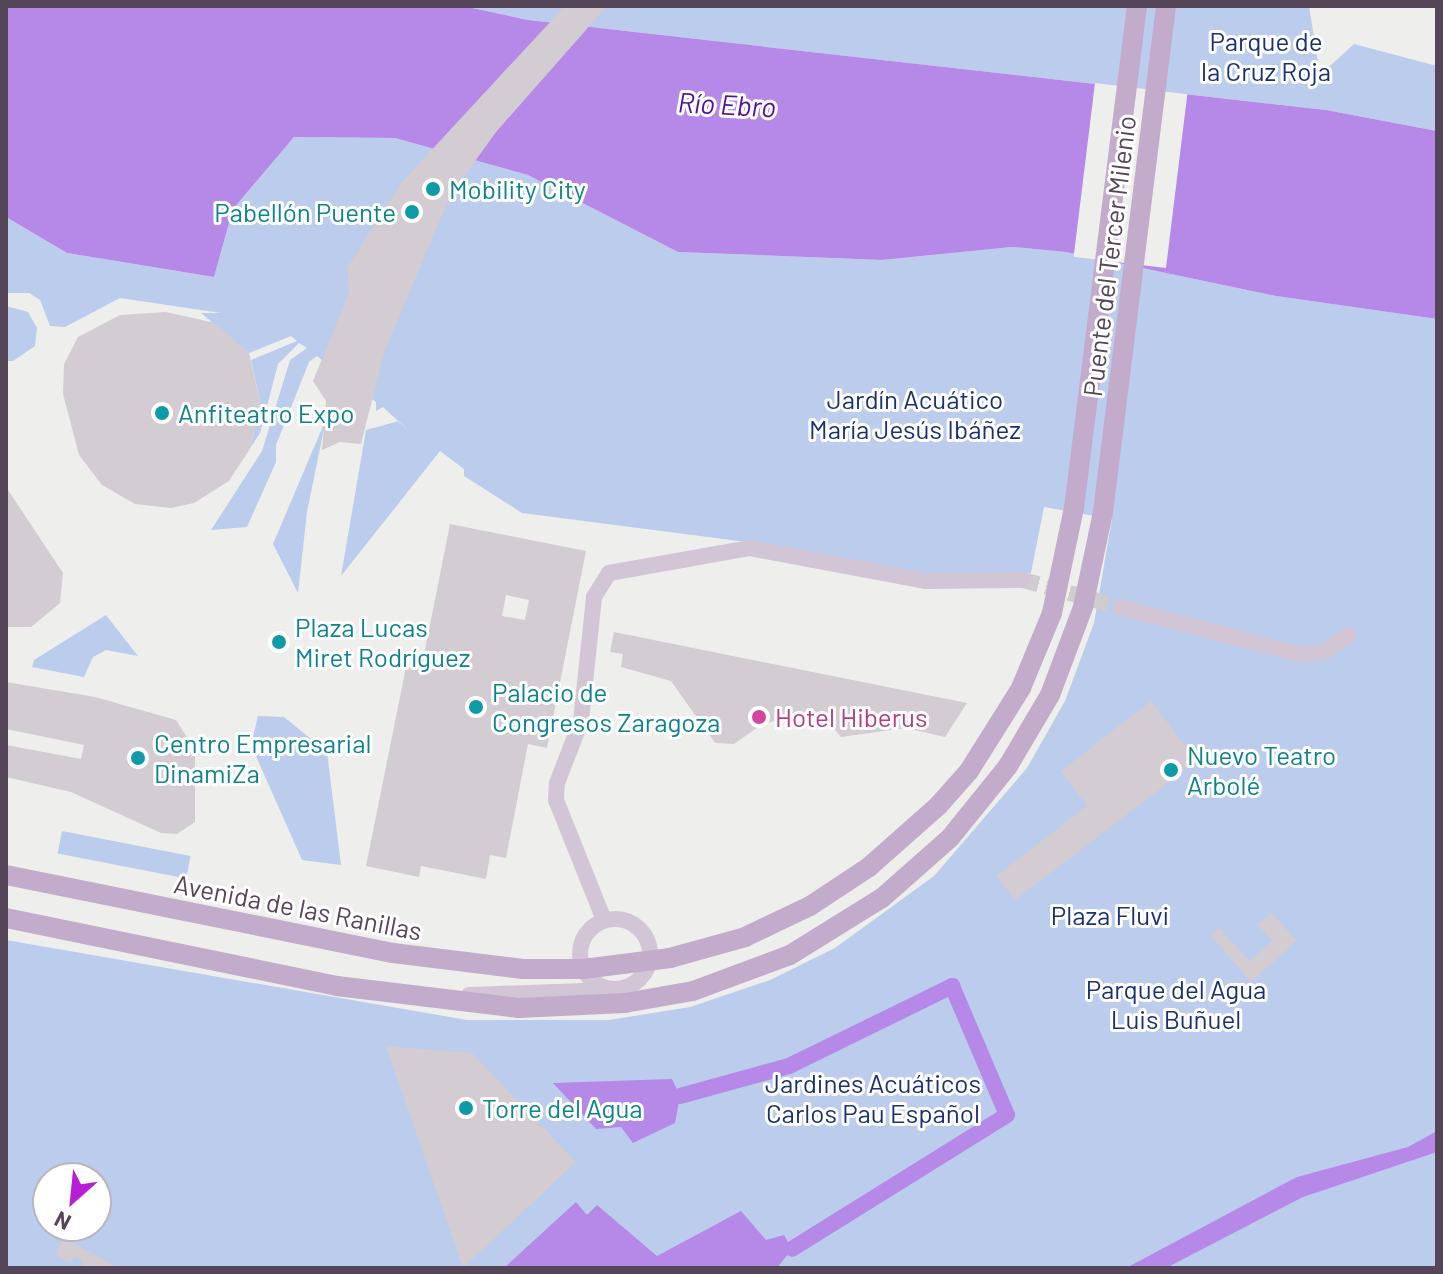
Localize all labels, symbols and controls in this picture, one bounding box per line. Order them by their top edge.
park label: Parque de la Cruz Roja [1201,25,1331,86]
water label: Río Ebro [677,85,777,123]
street label: Puente del Tercer Milenio [1076,114,1142,398]
place label: Mobility City [449,173,586,205]
marker: Mobility City [424,180,442,198]
place label: Pabellón Puente [214,196,396,228]
marker: Pabellón Puente [403,203,421,221]
park label: Jardín Acuático María Jesús Ibáñez [809,383,1021,444]
place label: Anfiteatro Expo [178,397,354,429]
marker: Anfiteatro Expo [153,404,171,422]
place label: Plaza Lucas Miret Rodríguez [295,611,470,672]
marker: Plaza Lucas Miret Rodríguez [270,633,288,651]
place label: Palacio de Congresos Zaragoza [492,676,720,738]
marker: Palacio de Congresos Zaragoza [467,698,485,716]
place label: Hotel Hiberus [775,701,928,733]
marker: Hotel Hiberus [750,708,768,726]
place label: Centro Empresarial DinamiZa [154,727,371,788]
place label: Nuevo Teatro Arbolé [1187,739,1336,800]
marker: Centro Empresarial DinamiZa [129,749,147,767]
marker: Nuevo Teatro Arbolé [1162,761,1180,779]
street label: Avenida de las Ranillas [171,868,425,946]
park label: Plaza Fluvi [1051,899,1169,931]
park label: Parque del Agua Luis Buñuel [1086,973,1266,1034]
park label: Jardines Acuáticos Carlos Pau Español [765,1067,981,1128]
place label: Torre del Agua [482,1092,643,1124]
marker: Torre del Agua [457,1099,475,1117]
north arrow [32,1162,112,1242]
text: N [50,1207,74,1237]

